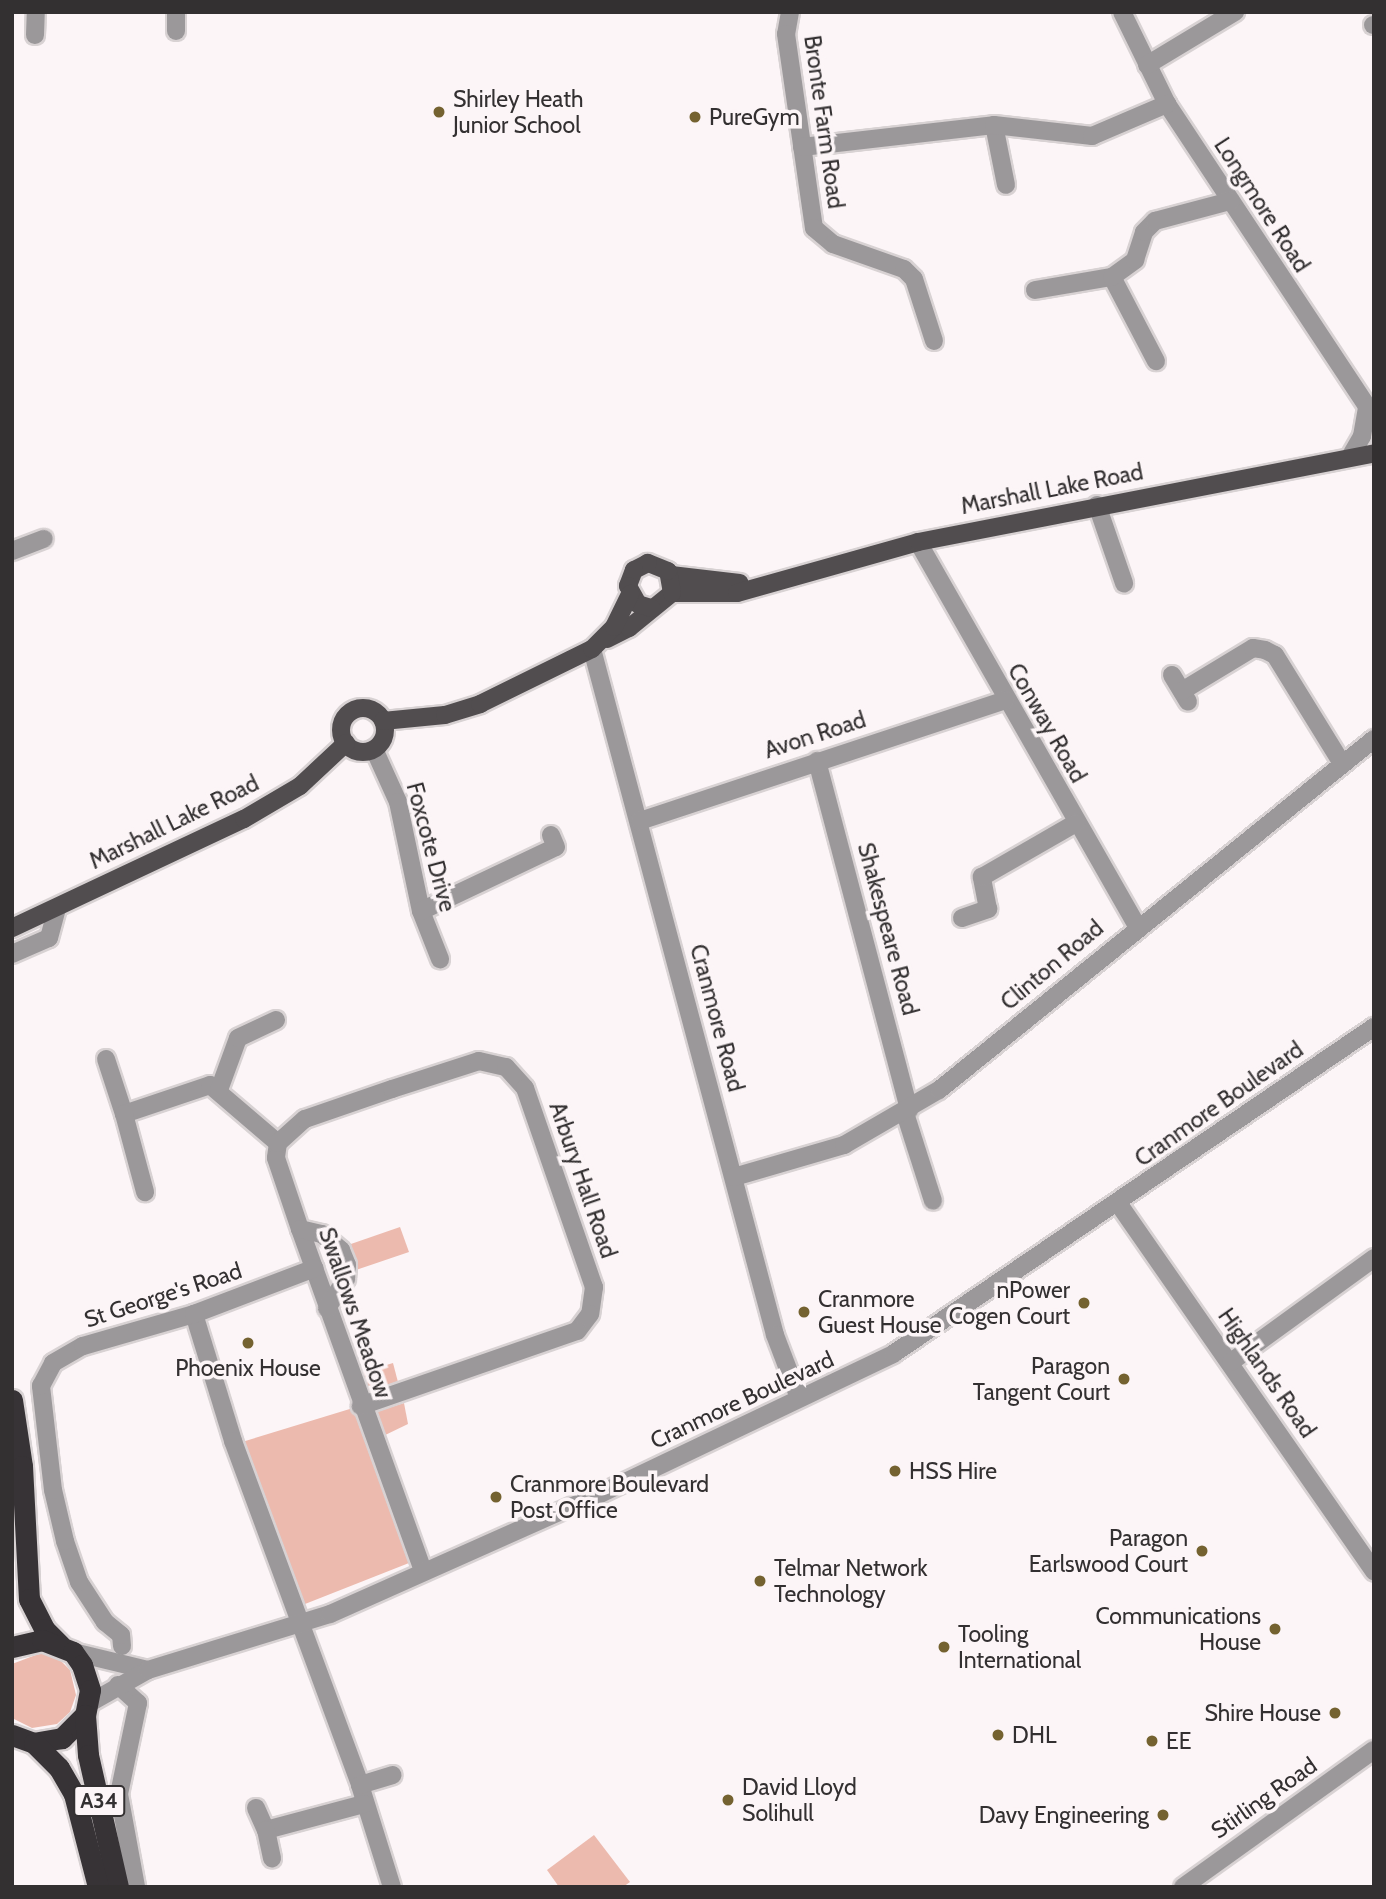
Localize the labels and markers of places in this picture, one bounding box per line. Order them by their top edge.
place label: Shirley Heath Junior School [453,85,583,139]
place label: PureGym [709,103,800,131]
marker: Shirley Heath Junior School [431,104,447,120]
marker: PureGym [687,109,703,125]
place label: nPower Cogen Court [949,1276,1070,1330]
place label: Cranmore Guest House [818,1285,941,1339]
marker: nPower Cogen Court [1076,1295,1092,1311]
marker: Cranmore Guest House [796,1304,812,1320]
marker: Phoenix House [240,1335,256,1351]
place label: Paragon Tangent Court [973,1352,1110,1406]
place label: Phoenix House [175,1354,321,1382]
marker: Paragon Tangent Court [1116,1371,1132,1387]
place label: HSS Hire [909,1457,997,1485]
marker: HSS Hire [887,1463,903,1479]
place label: Cranmore Boulevard Post Office [510,1470,709,1524]
marker: Cranmore Boulevard Post Office [488,1489,504,1505]
place label: Paragon Earlswood Court [1029,1524,1188,1578]
marker: Paragon Earlswood Court [1194,1543,1210,1559]
place label: Telmar Network Technology [774,1554,927,1608]
marker: Telmar Network Technology [752,1573,768,1589]
place label: Communications House [1095,1602,1261,1656]
place label: Tooling International [958,1620,1081,1674]
marker: Communications House [1267,1621,1283,1637]
marker: Tooling International [936,1639,952,1655]
place label: Shire House [1205,1699,1321,1727]
marker: Shire House [1327,1705,1343,1721]
place label: DHL [1012,1721,1056,1749]
marker: DHL [990,1727,1006,1743]
place label: EE [1166,1727,1191,1755]
marker: EE [1144,1733,1160,1749]
place label: David Lloyd Solihull [742,1773,857,1827]
marker: David Lloyd Solihull [720,1792,736,1808]
place label: Davy Engineering [979,1801,1149,1829]
marker: Davy Engineering [1155,1807,1171,1823]

